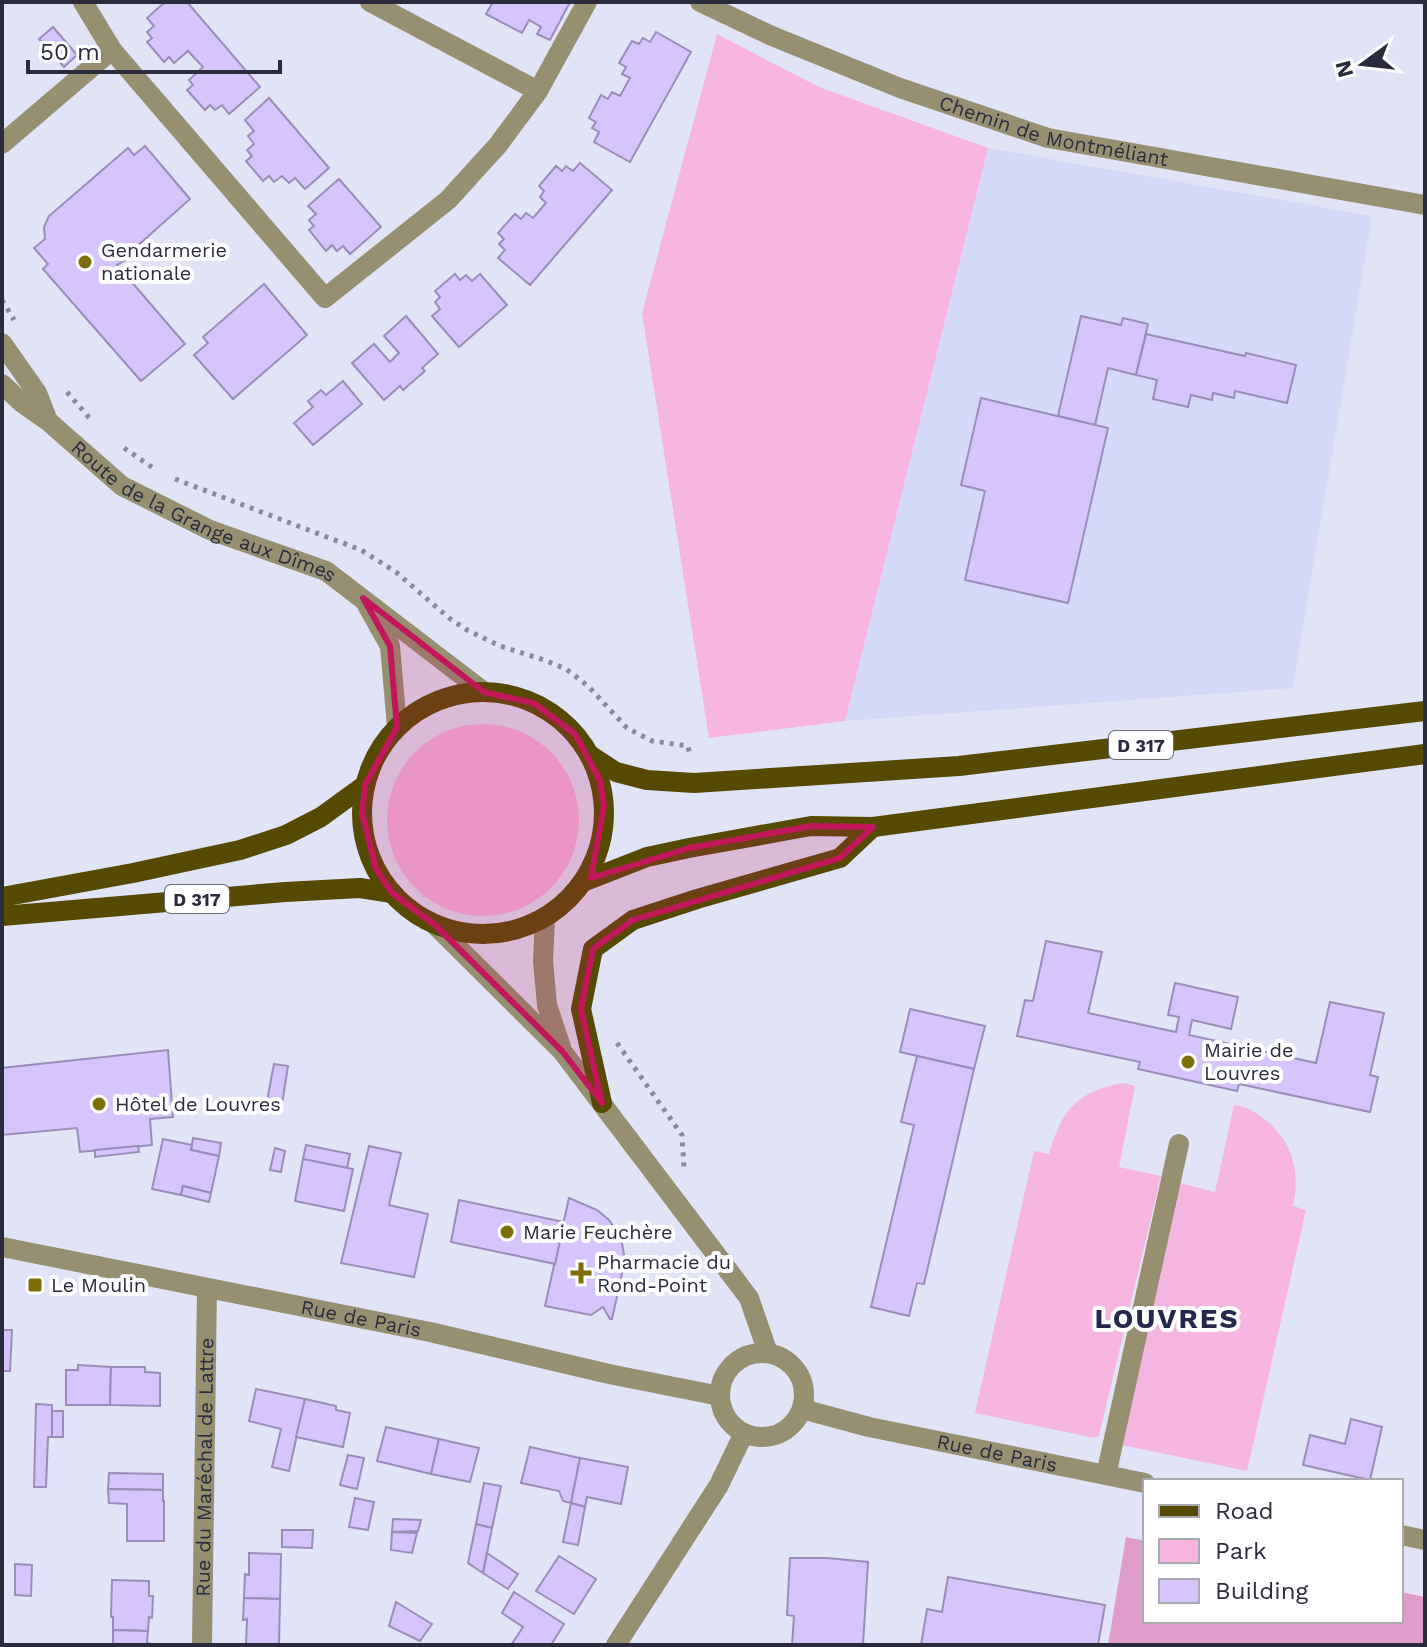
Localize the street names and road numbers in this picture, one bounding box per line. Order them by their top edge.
street label: Chemin de Montméliant [936,90,1171,171]
street label: Route de la Grange aux Dîmes [66,435,342,587]
road number: D 317 [1109,731,1173,759]
road number: D 317 [165,885,229,913]
street label: Rue de Paris [299,1295,423,1342]
street label: Rue du Maréchal de Lattre [191,1337,218,1597]
street label: Rue de Paris [935,1429,1059,1477]

